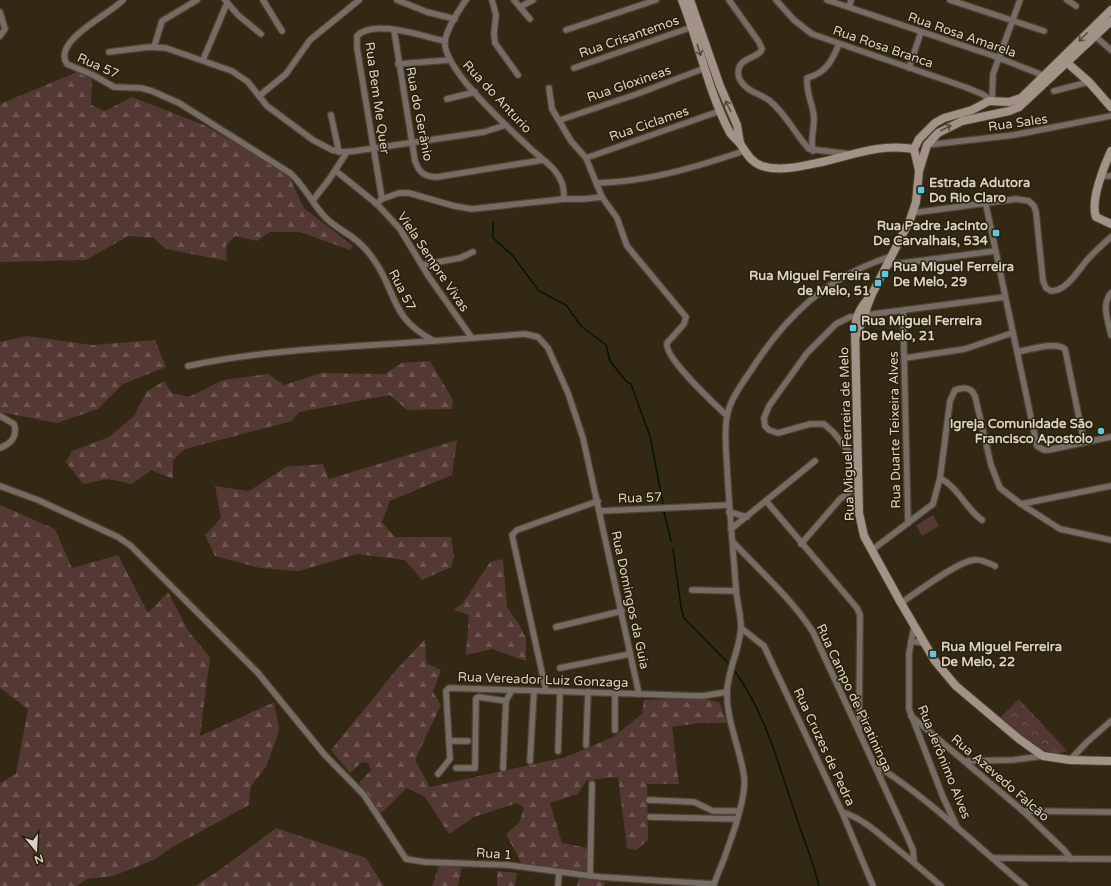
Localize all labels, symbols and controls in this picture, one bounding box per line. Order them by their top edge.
street label: Rua Rosa Amarela [906,9,1018,61]
street label: Rua Crisantemos [577,12,681,62]
street label: Rua Rosa Branca [831,22,935,72]
one-way arrow [1078,32,1088,42]
street label: Rua Bem Me Quer [361,41,393,155]
one-way arrow [696,43,703,56]
street label: Rua 57 [75,50,121,82]
street label: Rua do Anturio [459,57,535,137]
street label: Rua Gloxineas [585,62,673,106]
street label: Rua do Gerânio [402,65,436,163]
one-way arrow [724,100,731,112]
street label: Rua Ciclames [607,103,691,145]
street label: Rua Sales [987,111,1049,135]
one-way arrow [940,124,952,132]
place label: Estrada Adutora Do Rio Claro [929,175,1030,206]
marker: Estrada Adutora Do Rio Claro [916,185,926,195]
street label: Viela Sempre Vivas [394,209,472,315]
place label: Rua Padre Jacinto De Carvalhais, 534 [873,218,989,249]
marker: Rua Padre Jacinto De Carvalhais, 534 [991,228,1001,238]
place label: Rua Miguel Ferreira De Melo, 29 [893,259,1014,290]
street label: Rua 57 [385,267,419,313]
place label: Rua Miguel Ferreira de Melo, 51 [749,268,870,299]
marker: Rua Miguel Ferreira De Melo, 29 [880,269,890,279]
marker: Rua Miguel Ferreira de Melo, 51 [873,278,883,288]
place label: Rua Miguel Ferreira De Melo, 21 [861,313,982,344]
marker: Rua Miguel Ferreira De Melo, 21 [848,323,858,333]
street label: Rua Miguel Ferreira de Melo [836,347,858,521]
street label: Rua Duarte Teixeira Alves [886,351,904,509]
place label: Igreja Comunidade São Francisco Apostolo [950,416,1093,447]
marker: Igreja Comunidade São Francisco Apostolo [1096,426,1106,436]
street label: Rua 57 [618,489,662,507]
street label: Rua Domingos da Guia [607,529,653,671]
street label: Rua Campo de Piratininga [813,622,895,774]
place label: Rua Miguel Ferreira De Melo, 22 [941,639,1062,670]
marker: Rua Miguel Ferreira De Melo, 22 [928,649,938,659]
street label: Rua Vereador Luiz Gonzaga [457,669,629,691]
street label: Rua Cruzes de Pedra [790,685,858,809]
street label: Rua Jerônimo Alves [914,703,974,821]
street label: Rua Azevedo Falcão [948,731,1052,825]
north arrow [16,830,56,870]
street label: Rua 1 [475,845,513,863]
text: N [33,851,45,867]

